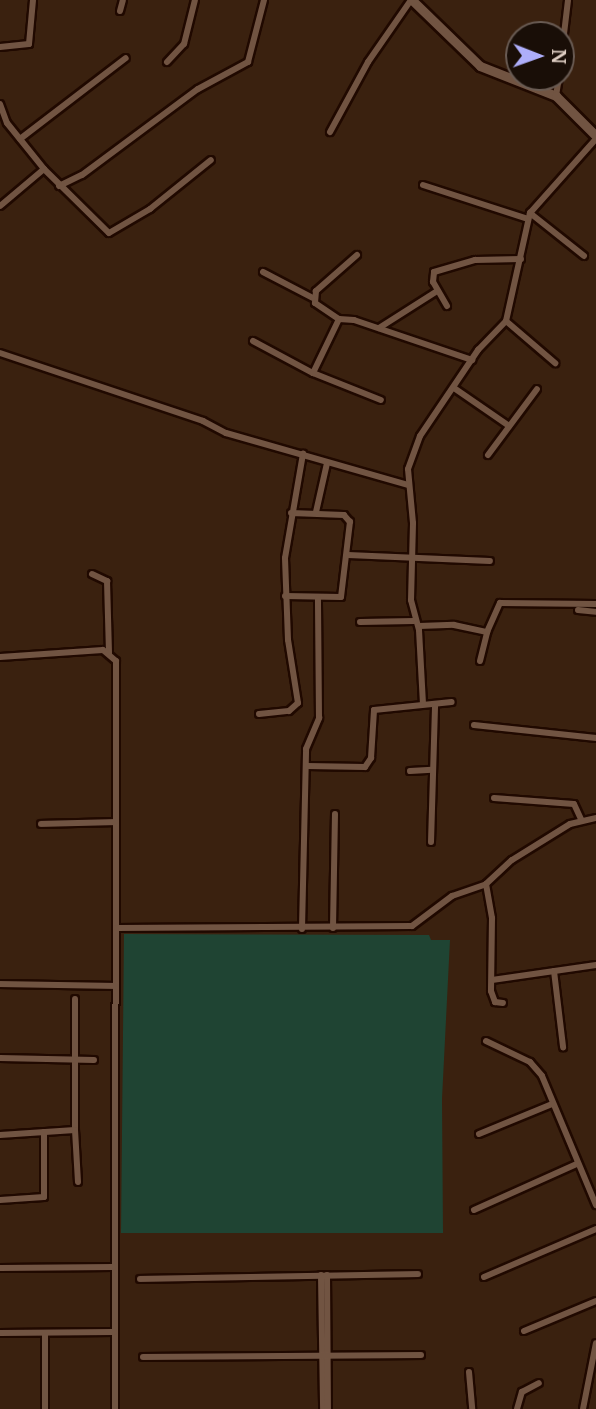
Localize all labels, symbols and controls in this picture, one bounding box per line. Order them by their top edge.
north arrow [505,21,575,91]
text: N [547,49,571,64]

